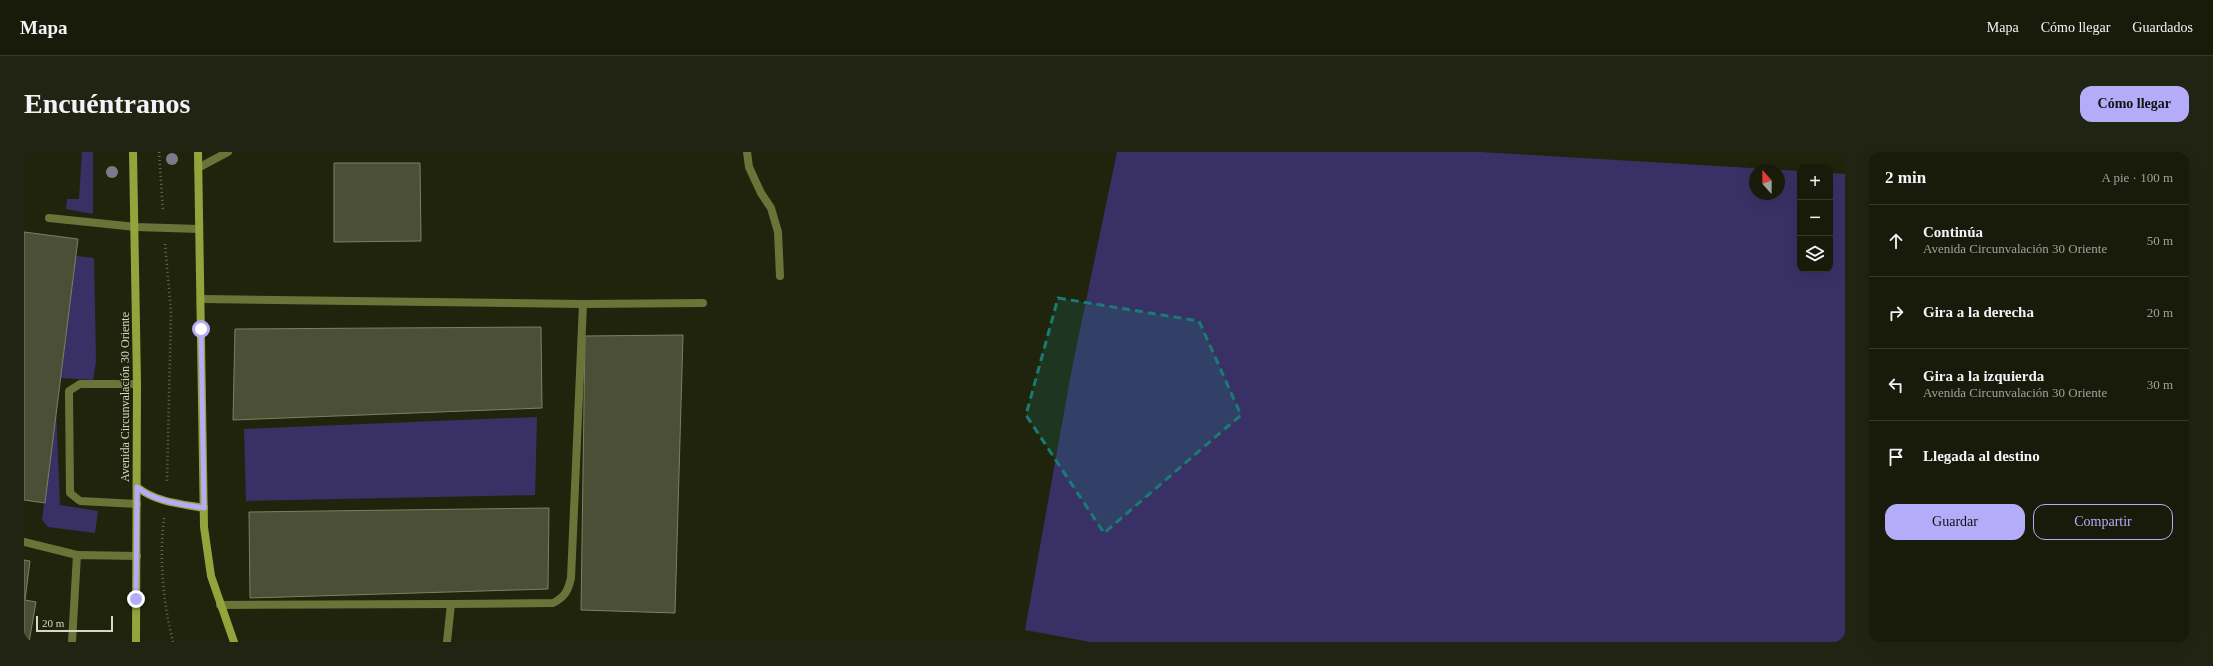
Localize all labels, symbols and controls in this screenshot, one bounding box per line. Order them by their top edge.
text: Mapa [20,17,68,38]
text: Mapa [1987,20,2019,35]
text: Cómo llegar [2041,20,2110,35]
text: Guardados [2132,20,2193,35]
button: Cómo llegar [2080,86,2189,122]
text: Encuéntranos [24,88,190,119]
north arrow [1749,164,1785,200]
map controls [1797,164,1833,272]
button: + [1797,164,1833,200]
text: 2 min [1885,168,1926,187]
text: A pie · 100 m [2102,170,2173,185]
button: − [1797,200,1833,236]
text: Continúa [1923,224,1983,240]
icon: ahead [1885,230,1907,252]
text: 50 m [2147,233,2173,248]
button: layers [1797,236,1833,272]
text: Avenida Circunvalación 30 Oriente [1923,241,2107,256]
icon: right [1885,302,1907,324]
text: Gira a la derecha [1923,304,2034,320]
text: 20 m [2147,305,2173,320]
street label: Avenida Circunvalación 30 Oriente [118,312,132,482]
route start [192,320,210,338]
text: Gira a la izquierda [1923,368,2044,384]
icon: left [1885,374,1907,396]
text: 30 m [2147,377,2173,392]
text: Avenida Circunvalación 30 Oriente [1923,385,2107,400]
icon: arrive [1885,446,1907,468]
text: Llegada al destino [1923,448,2040,464]
button: Guardar [1885,504,2025,540]
button: Compartir [2033,504,2173,540]
route end [127,590,145,608]
scale bar [36,614,113,633]
text: 20 m [42,617,64,629]

